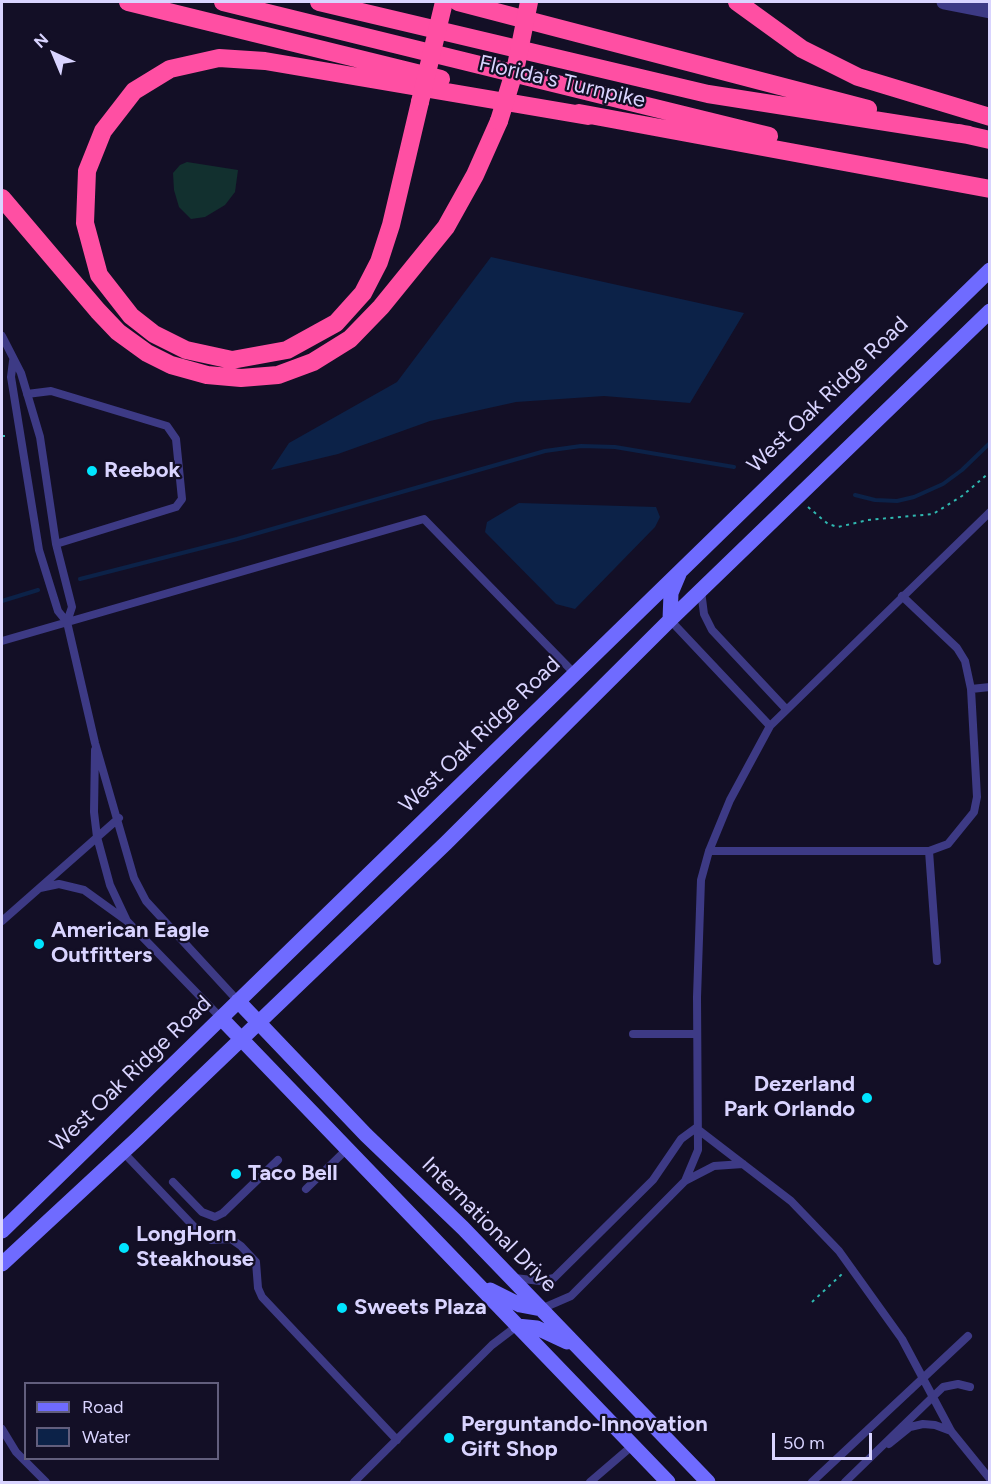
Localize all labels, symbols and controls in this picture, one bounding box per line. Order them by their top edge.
north arrow [24,24,84,84]
text: N [30,30,52,52]
street label: Florida's Turnpike [476,50,648,114]
street label: West Oak Ridge Road [742,311,914,479]
place label: Reebok [104,458,180,484]
marker: Reebok [85,464,99,478]
street label: West Oak Ridge Road [394,651,566,819]
place label: American Eagle Outfitters [51,918,209,969]
marker: American Eagle Outfitters [32,937,46,951]
street label: West Oak Ridge Road [45,990,217,1158]
place label: Dezerland Park Orlando [724,1072,855,1124]
marker: Dezerland Park Orlando [860,1091,874,1105]
street label: International Drive [416,1152,562,1298]
place label: Taco Bell [248,1161,338,1187]
marker: Taco Bell [229,1167,243,1181]
place label: LongHorn Steakhouse [136,1222,254,1274]
marker: LongHorn Steakhouse [117,1241,131,1255]
place label: Sweets Plaza [354,1295,487,1321]
marker: Sweets Plaza [335,1301,349,1315]
legend [24,1382,219,1460]
text: Road [82,1396,123,1418]
place label: Perguntando-Innovation Gift Shop [461,1412,708,1464]
scale bar [775,1421,876,1459]
text: Water [82,1426,130,1448]
marker: Perguntando-Innovation Gift Shop [442,1431,456,1445]
text: 50 m [783,1432,825,1454]

